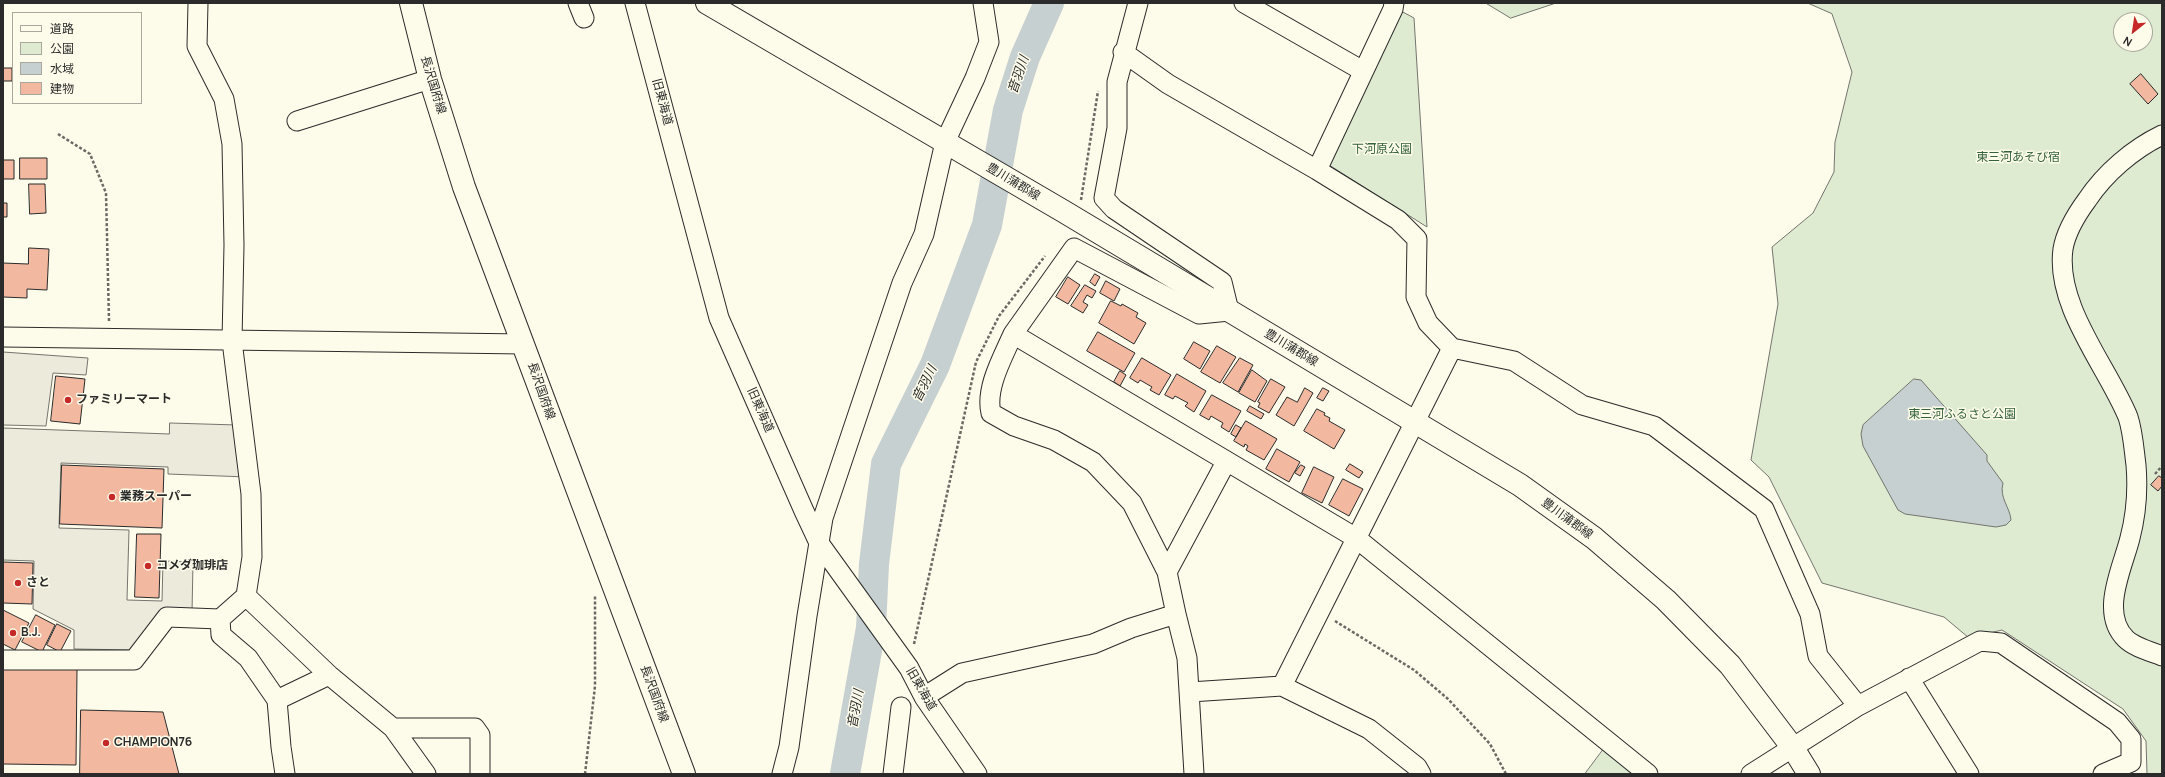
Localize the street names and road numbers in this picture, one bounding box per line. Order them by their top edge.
street label: 長沢国府線 [417,54,449,116]
street label: 旧東海道 [649,77,675,127]
street label: 豊川蒲郡線 [984,160,1042,204]
street label: 豊川蒲郡線 [1262,326,1320,370]
street label: 長沢国府線 [524,360,558,422]
street label: 旧東海道 [744,385,776,435]
street label: 豊川蒲郡線 [1538,496,1596,542]
street label: 長沢国府線 [637,663,671,725]
street label: 旧東海道 [903,665,939,713]

